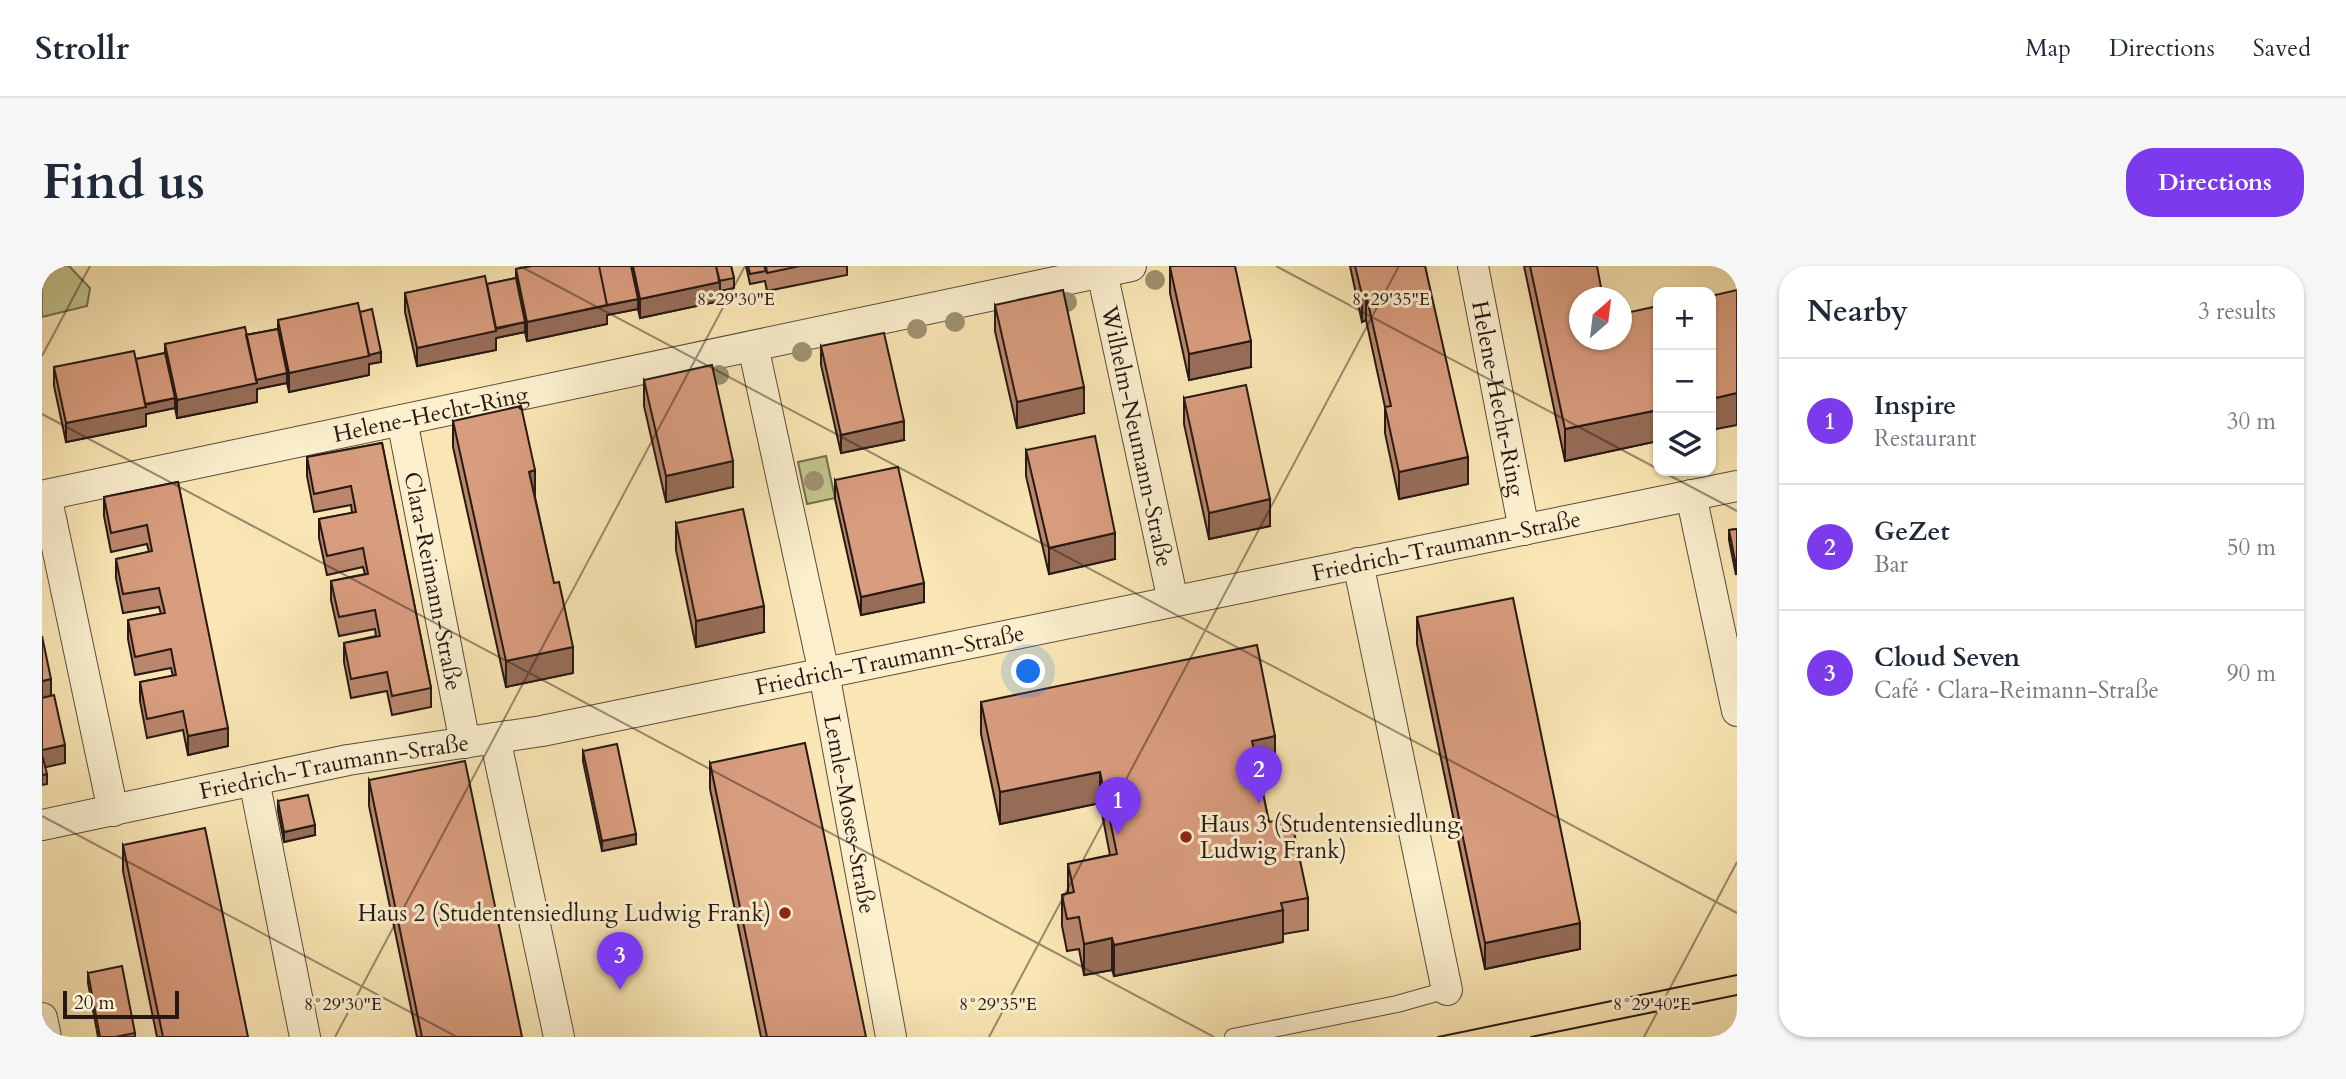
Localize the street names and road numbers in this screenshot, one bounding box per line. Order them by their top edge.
street label: Helene-Hecht-Ring [1464,298,1532,499]
street label: Wilhelm-Neumann-Straße [1094,302,1180,570]
street label: Helene-Hecht-Ring [330,379,531,450]
street label: Clara-Reimann-Straße [396,469,469,693]
street label: Friedrich-Traumann-Straße [1309,503,1584,589]
street label: Friedrich-Traumann-Straße [753,617,1027,703]
street label: Lemle-Moses-Straße [816,712,883,916]
street label: Friedrich-Traumann-Straße [196,727,471,807]

